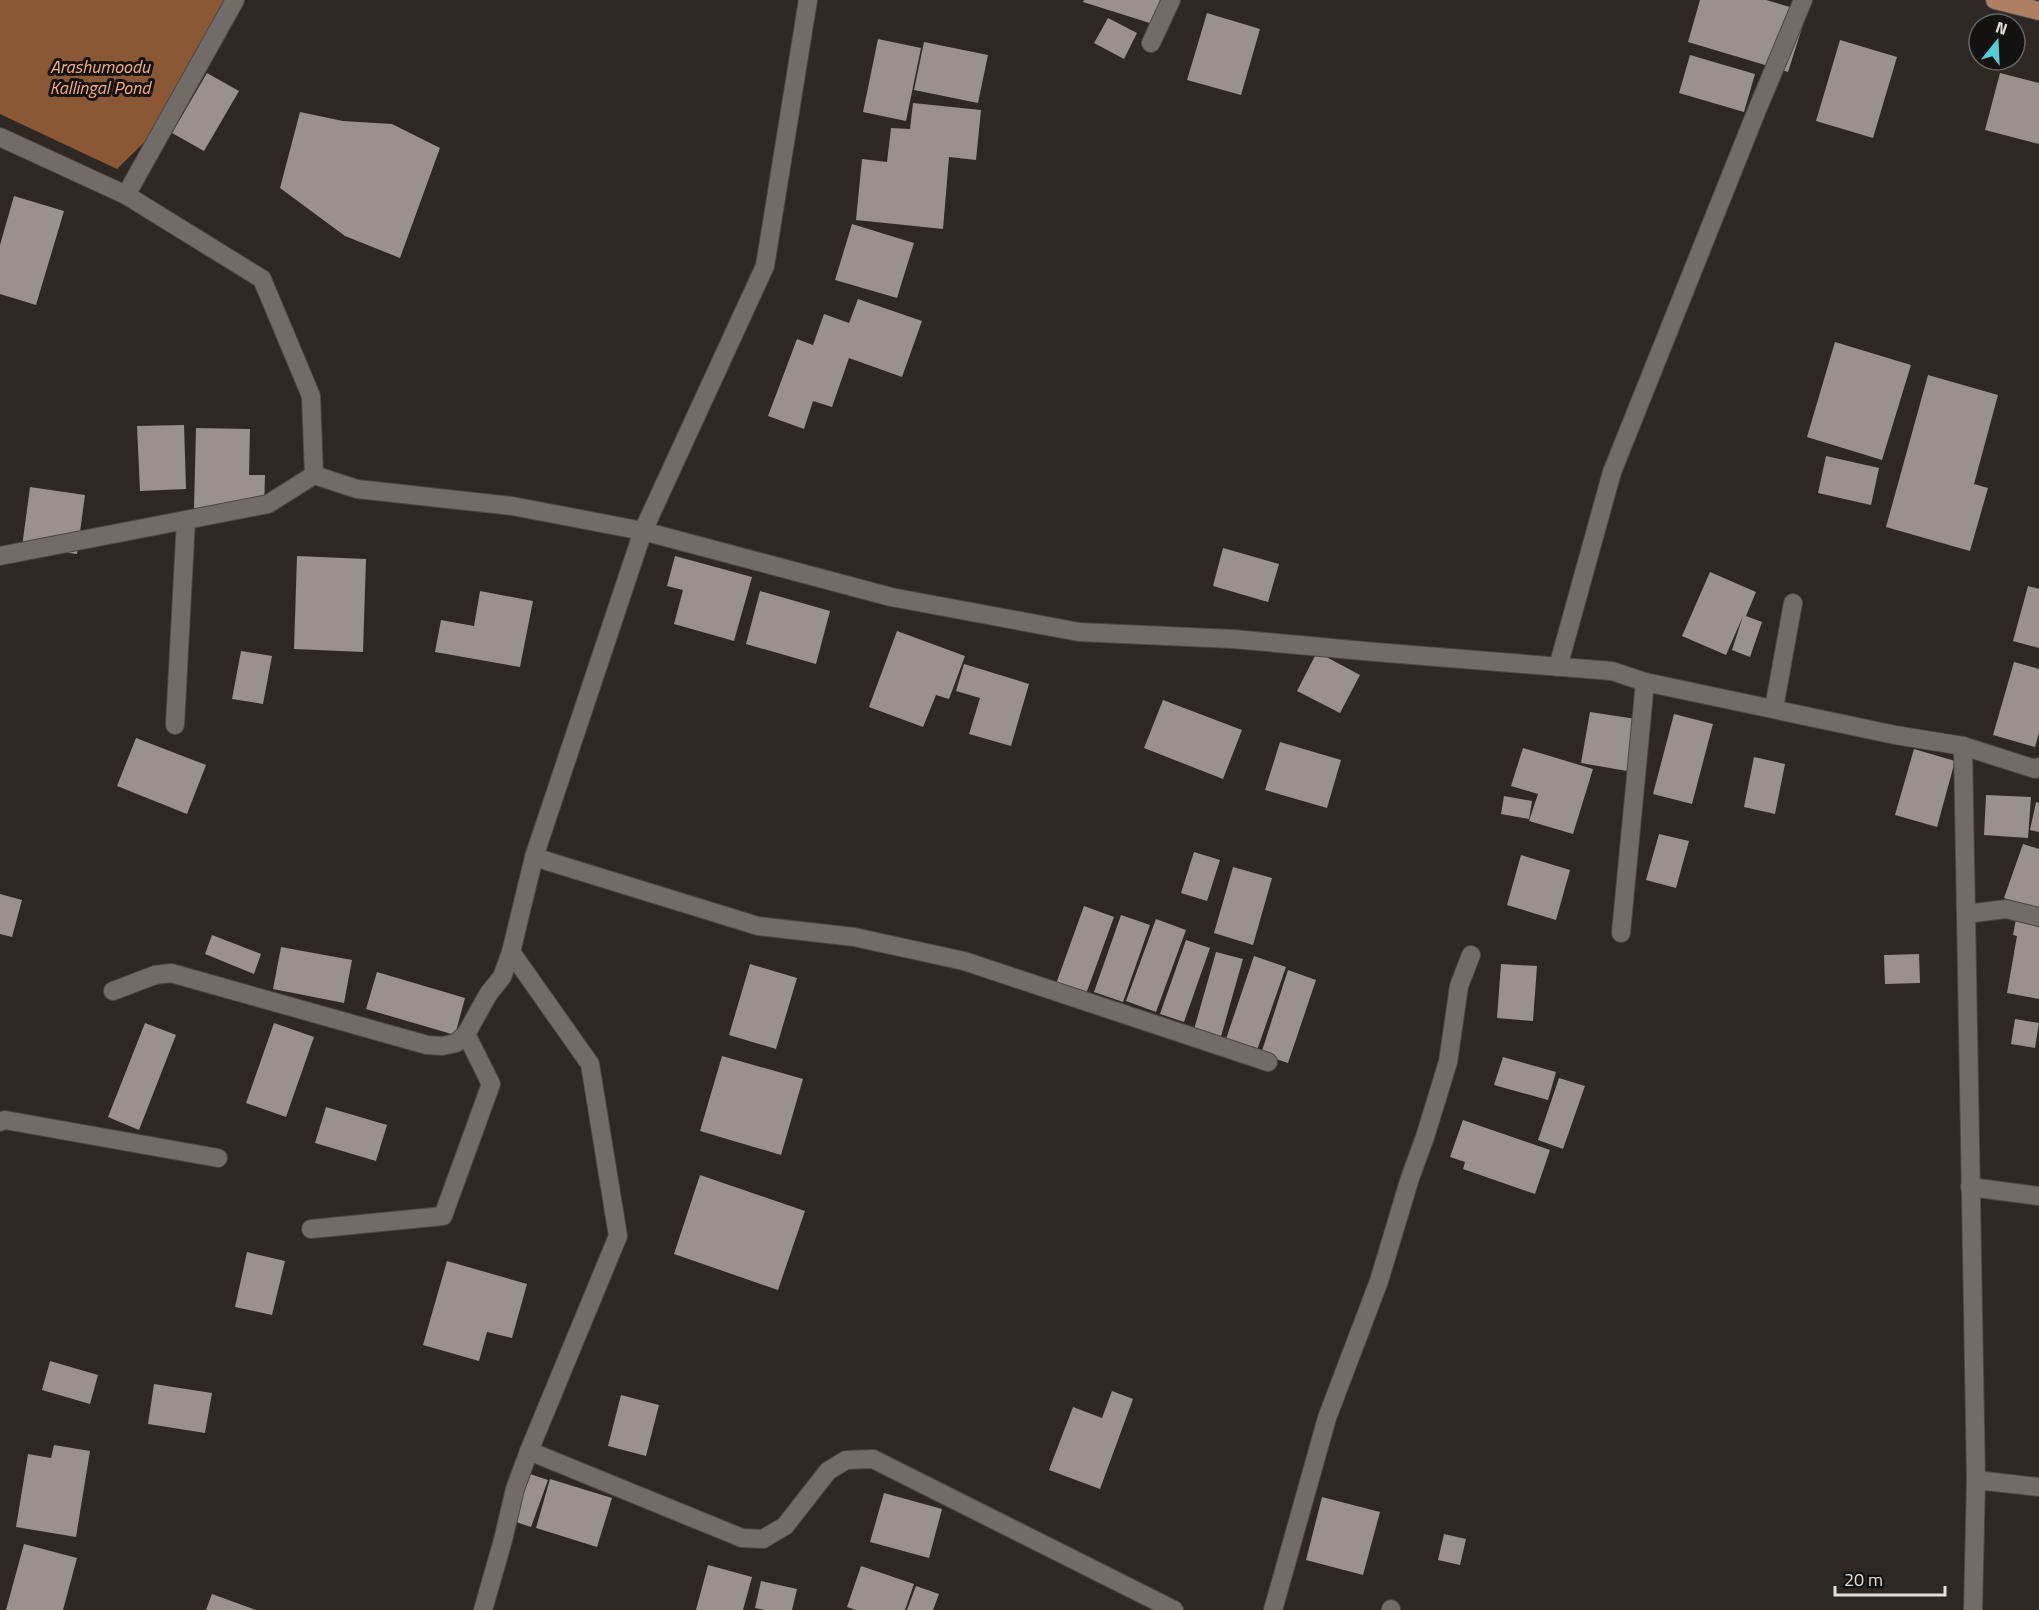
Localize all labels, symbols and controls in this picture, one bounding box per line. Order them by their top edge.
north arrow [1967,12,2027,72]
text: N [1993,15,2011,41]
water label: Arashumoodu Kallingal Pond [50,53,152,101]
scale bar [1835,1559,1944,1597]
text: 20 m [1844,1566,1883,1593]

